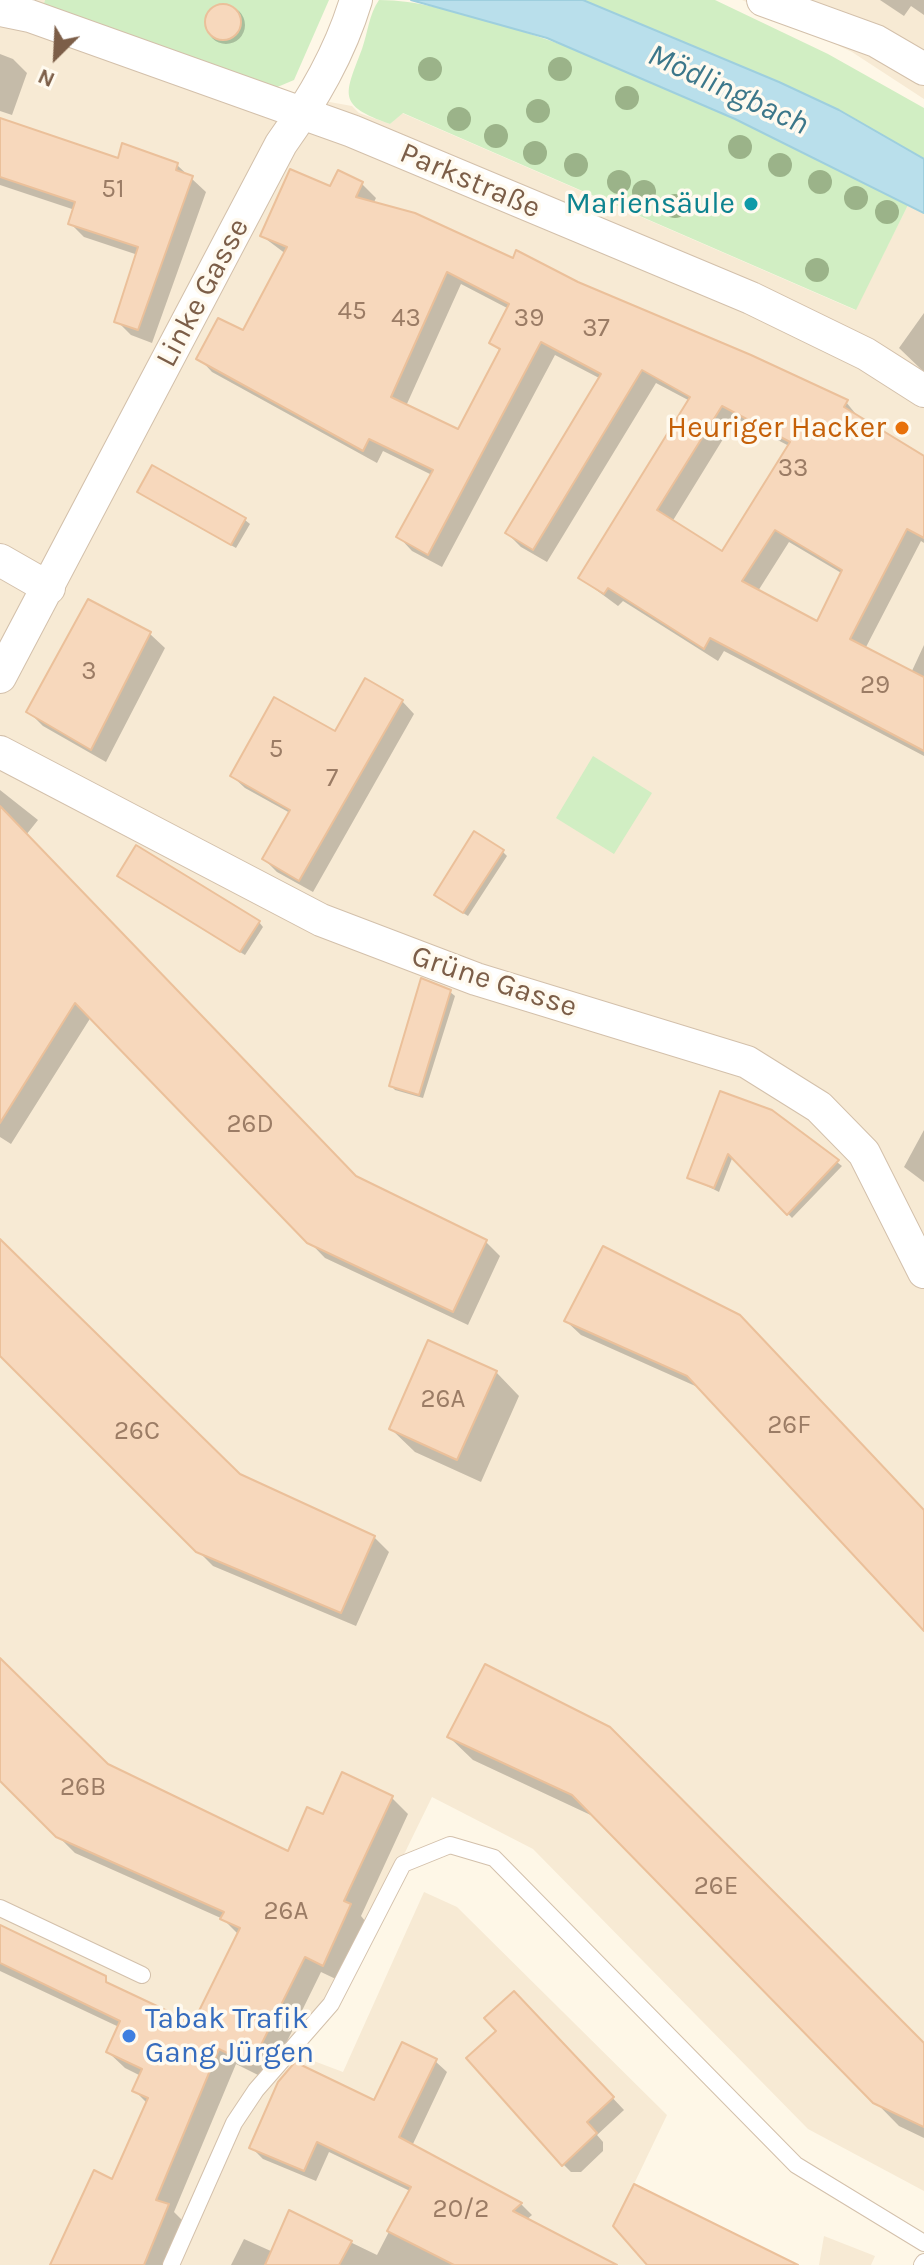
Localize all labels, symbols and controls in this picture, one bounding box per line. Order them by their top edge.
north arrow [16,16,96,96]
water label: Mödlingbach [642,36,814,144]
text: N [34,63,59,93]
street label: Parkstraße [394,135,546,227]
house number: 51 [101,174,125,206]
place label: Mariensäule [566,186,735,222]
marker: Mariensäule [742,195,760,213]
street label: Linke Gasse [149,212,257,374]
house number: 45 [337,296,367,328]
house number: 43 [391,303,421,335]
house number: 39 [514,303,544,335]
house number: 37 [582,313,610,345]
place label: Heuriger Hacker [667,410,886,446]
marker: Heuriger Hacker [893,419,911,437]
house number: 33 [778,453,808,485]
house number: 3 [81,656,97,688]
house number: 29 [860,670,890,702]
house number: 5 [269,734,283,766]
house number: 7 [326,763,338,795]
street label: Grüne Gasse [407,938,581,1026]
house number: 26D [226,1109,274,1141]
house number: 26A [421,1384,465,1416]
house number: 26F [767,1410,811,1442]
house number: 26C [114,1416,160,1448]
house number: 26B [60,1772,106,1804]
house number: 26E [694,1871,738,1903]
house number: 26A [264,1896,308,1928]
place label: Tabak Trafik Gang Jürgen [145,2001,314,2072]
marker: Tabak Trafik Gang Jürgen [120,2027,138,2045]
house number: 20/2 [433,2194,489,2226]

